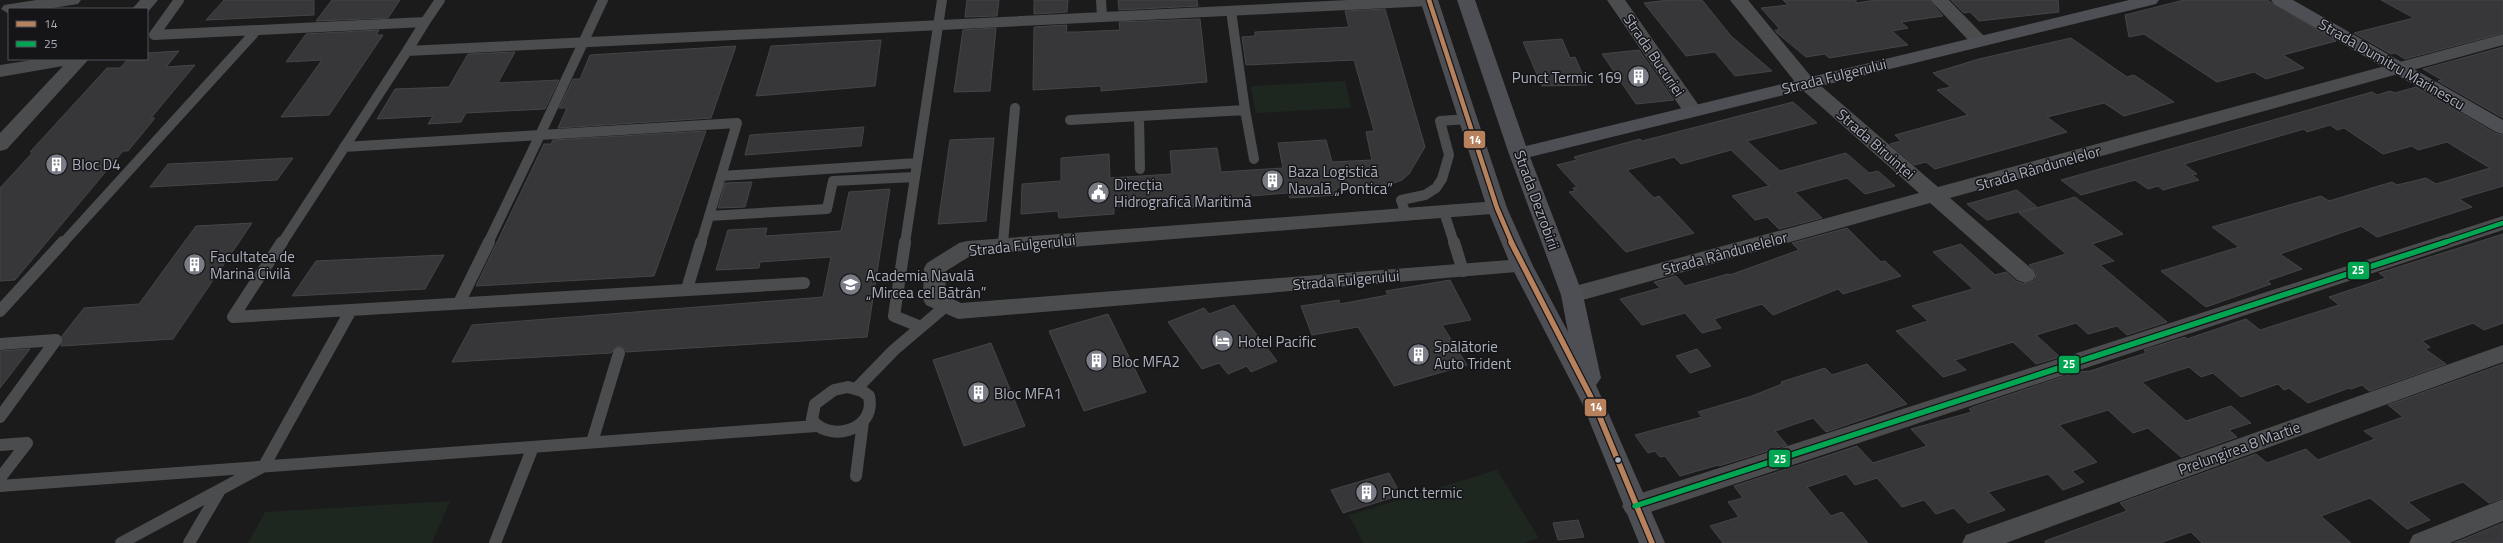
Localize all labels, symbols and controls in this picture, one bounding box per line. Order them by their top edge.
legend [8,8,148,60]
street label: Strada Bucuriei [1618,9,1690,101]
street label: Strada Dumitru Marinescu [2315,13,2469,115]
text: 14 [44,14,58,33]
text: 25 [44,34,58,53]
street label: Strada Fulgerului [1779,52,1889,100]
building icon: Punct Termic 169 [1625,64,1651,90]
place label: Punct Termic 169 [1512,66,1622,89]
street label: Strada Biruinței [1832,103,1920,185]
line badge: 14 [1463,130,1486,149]
text: 14 [1469,132,1481,148]
street label: Strada Rândunelelor [1973,139,2103,197]
street label: Strada Dezrobirii [1508,147,1566,253]
building icon: Bloc D4 [43,151,69,177]
place label: Bloc D4 [72,153,121,176]
place label: Baza Logistică Navală „Pontica” [1288,160,1393,200]
building icon: Baza Logistică Navală „Pontica” [1259,167,1285,193]
place label: Direcția Hidrografică Maritimă [1114,173,1252,213]
public building icon: Direcția Hidrografică Maritimă [1085,180,1111,206]
street label: Strada Rândunelelor [1660,225,1790,281]
street label: Strada Fulgerului [968,228,1076,262]
place label: Facultatea de Marină Civilă [210,245,295,285]
building icon: Facultatea de Marină Civilă [182,252,208,278]
line badge: 25 [2347,261,2370,280]
text: 25 [2352,262,2364,278]
place label: Academia Navală „Mircea cel Bătrân” [866,264,987,304]
street label: Strada Fulgerului [1292,264,1400,296]
school or university icon: Academia Navală „Mircea cel Bătrân” [837,271,863,297]
hotel icon: Hotel Pacific [1209,328,1235,354]
place label: Hotel Pacific [1238,330,1316,353]
place label: Spălătorie Auto Trident [1434,335,1512,375]
building icon: Spălătorie Auto Trident [1405,342,1431,368]
building icon: Bloc MFA2 [1084,348,1110,374]
place label: Bloc MFA2 [1112,350,1180,373]
line badge: 25 [2058,355,2080,374]
text: 25 [2063,356,2075,372]
building icon: Bloc MFA1 [965,380,991,406]
place label: Bloc MFA1 [994,382,1062,405]
line badge: 14 [1584,398,1607,417]
text: 14 [1590,399,1602,415]
street label: Prelungirea 8 Martie [2175,415,2303,481]
line badge: 25 [1768,449,1791,468]
text: 25 [1774,451,1786,467]
unlabelled marker [1613,455,1623,465]
building icon: Punct termic [1353,479,1379,505]
place label: Punct termic [1382,481,1462,504]

